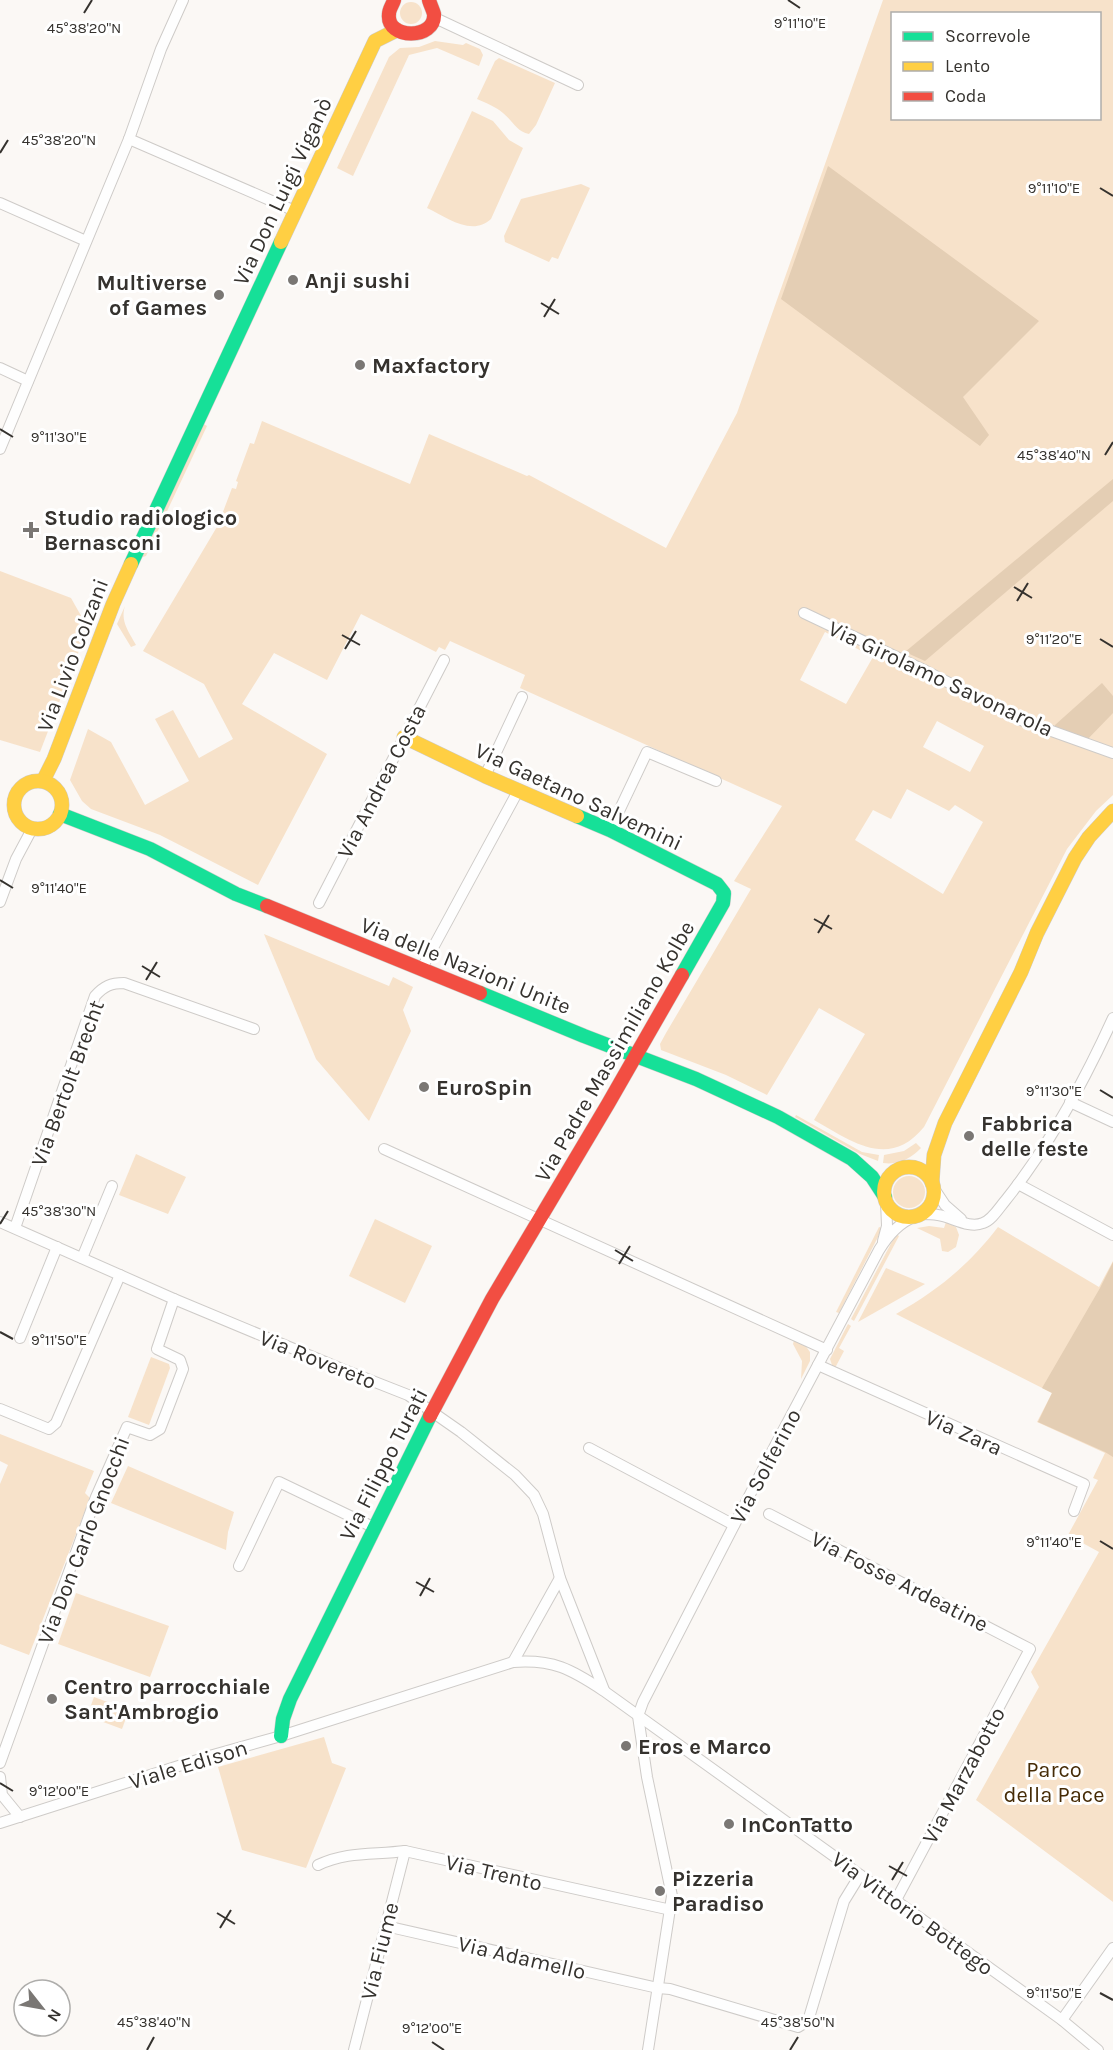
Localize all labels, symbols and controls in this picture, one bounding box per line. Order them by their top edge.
legend [891,12,1101,120]
text: 9°11'10"E [774,14,826,32]
text: 45°38'20"N [47,19,121,37]
text: Scorrevole [945,25,1030,47]
text: Lento [945,55,990,77]
text: Coda [945,85,986,107]
street label: Via Don Luigi Viganò [228,93,338,290]
text: 45°38'20"N [22,131,96,149]
text: 9°11'10"E [1028,179,1080,197]
place label: Anji sushi [305,268,411,294]
place label: Multiverse of Games [96,270,207,321]
marker: Anji sushi [286,273,300,287]
marker: Multiverse of Games [212,288,226,302]
place label: Maxfactory [372,353,490,379]
marker: Maxfactory [353,358,367,372]
text: 9°11'30"E [31,428,87,446]
text: 45°38'40"N [1017,446,1091,464]
place label: Studio radiologico Bernasconi [44,505,237,556]
marker: Studio radiologico Bernasconi [22,521,40,539]
street label: Via Livio Colzani [32,575,114,736]
street label: Via Girolamo Savonarola [824,615,1057,743]
text: 9°11'20"E [1026,630,1082,648]
street label: Via Andrea Costa [332,700,432,863]
street label: Via Gaetano Salvemini [471,737,686,856]
text: 9°11'40"E [31,879,87,897]
street label: Via delle Nazioni Unite [357,912,575,1020]
street label: Via Padre Massimiliano Kolbe [529,916,700,1187]
street label: Via Bertolt Brecht [26,997,110,1170]
place label: EuroSpin [436,1075,532,1101]
marker: EuroSpin [417,1080,431,1094]
text: 9°11'30"E [1026,1082,1082,1100]
place label: Fabbrica delle feste [981,1111,1088,1162]
marker: Fabbrica delle feste [962,1129,976,1143]
text: 45°38'30"N [22,1202,96,1220]
street label: Via Rovereto [255,1325,380,1395]
text: 9°11'50"E [31,1331,87,1349]
street label: Via Filippo Turati [334,1384,434,1545]
street label: Via Zara [921,1404,1006,1461]
street label: Via Solferino [725,1405,807,1528]
street label: Via Don Carlo Gnocchi [32,1433,136,1648]
street label: Via Fosse Ardeatine [807,1526,992,1638]
text: 9°11'40"E [1026,1533,1082,1551]
place label: Centro parrocchiale Sant'Ambrogio [64,1674,270,1725]
marker: Centro parrocchiale Sant'Ambrogio [45,1692,59,1706]
street label: Via Marzabotto [917,1703,1011,1848]
place label: Eros e Marco [638,1734,771,1760]
street label: Viale Edison [126,1735,251,1795]
marker: Eros e Marco [619,1739,633,1753]
park label: Parco della Pace [1004,1757,1104,1808]
text: 9°12'00"E [29,1782,89,1800]
place label: InConTatto [741,1812,853,1838]
marker: InConTatto [722,1817,736,1831]
street label: Via Vittorio Bottego [826,1846,998,1981]
street label: Via Trento [443,1849,545,1897]
place label: Pizzeria Paradiso [672,1866,764,1917]
marker: Pizzeria Paradiso [653,1884,667,1898]
street label: Via Fiume [355,1900,405,2003]
street label: Via Adamello [455,1931,588,1985]
north arrow [12,1978,72,2038]
text: 9°11'50"E [1026,1984,1082,2002]
text: N [43,2006,66,2025]
text: 45°38'40"N [117,2013,191,2031]
text: 45°38'50"N [761,2013,835,2031]
text: 9°12'00"E [402,2019,462,2037]

